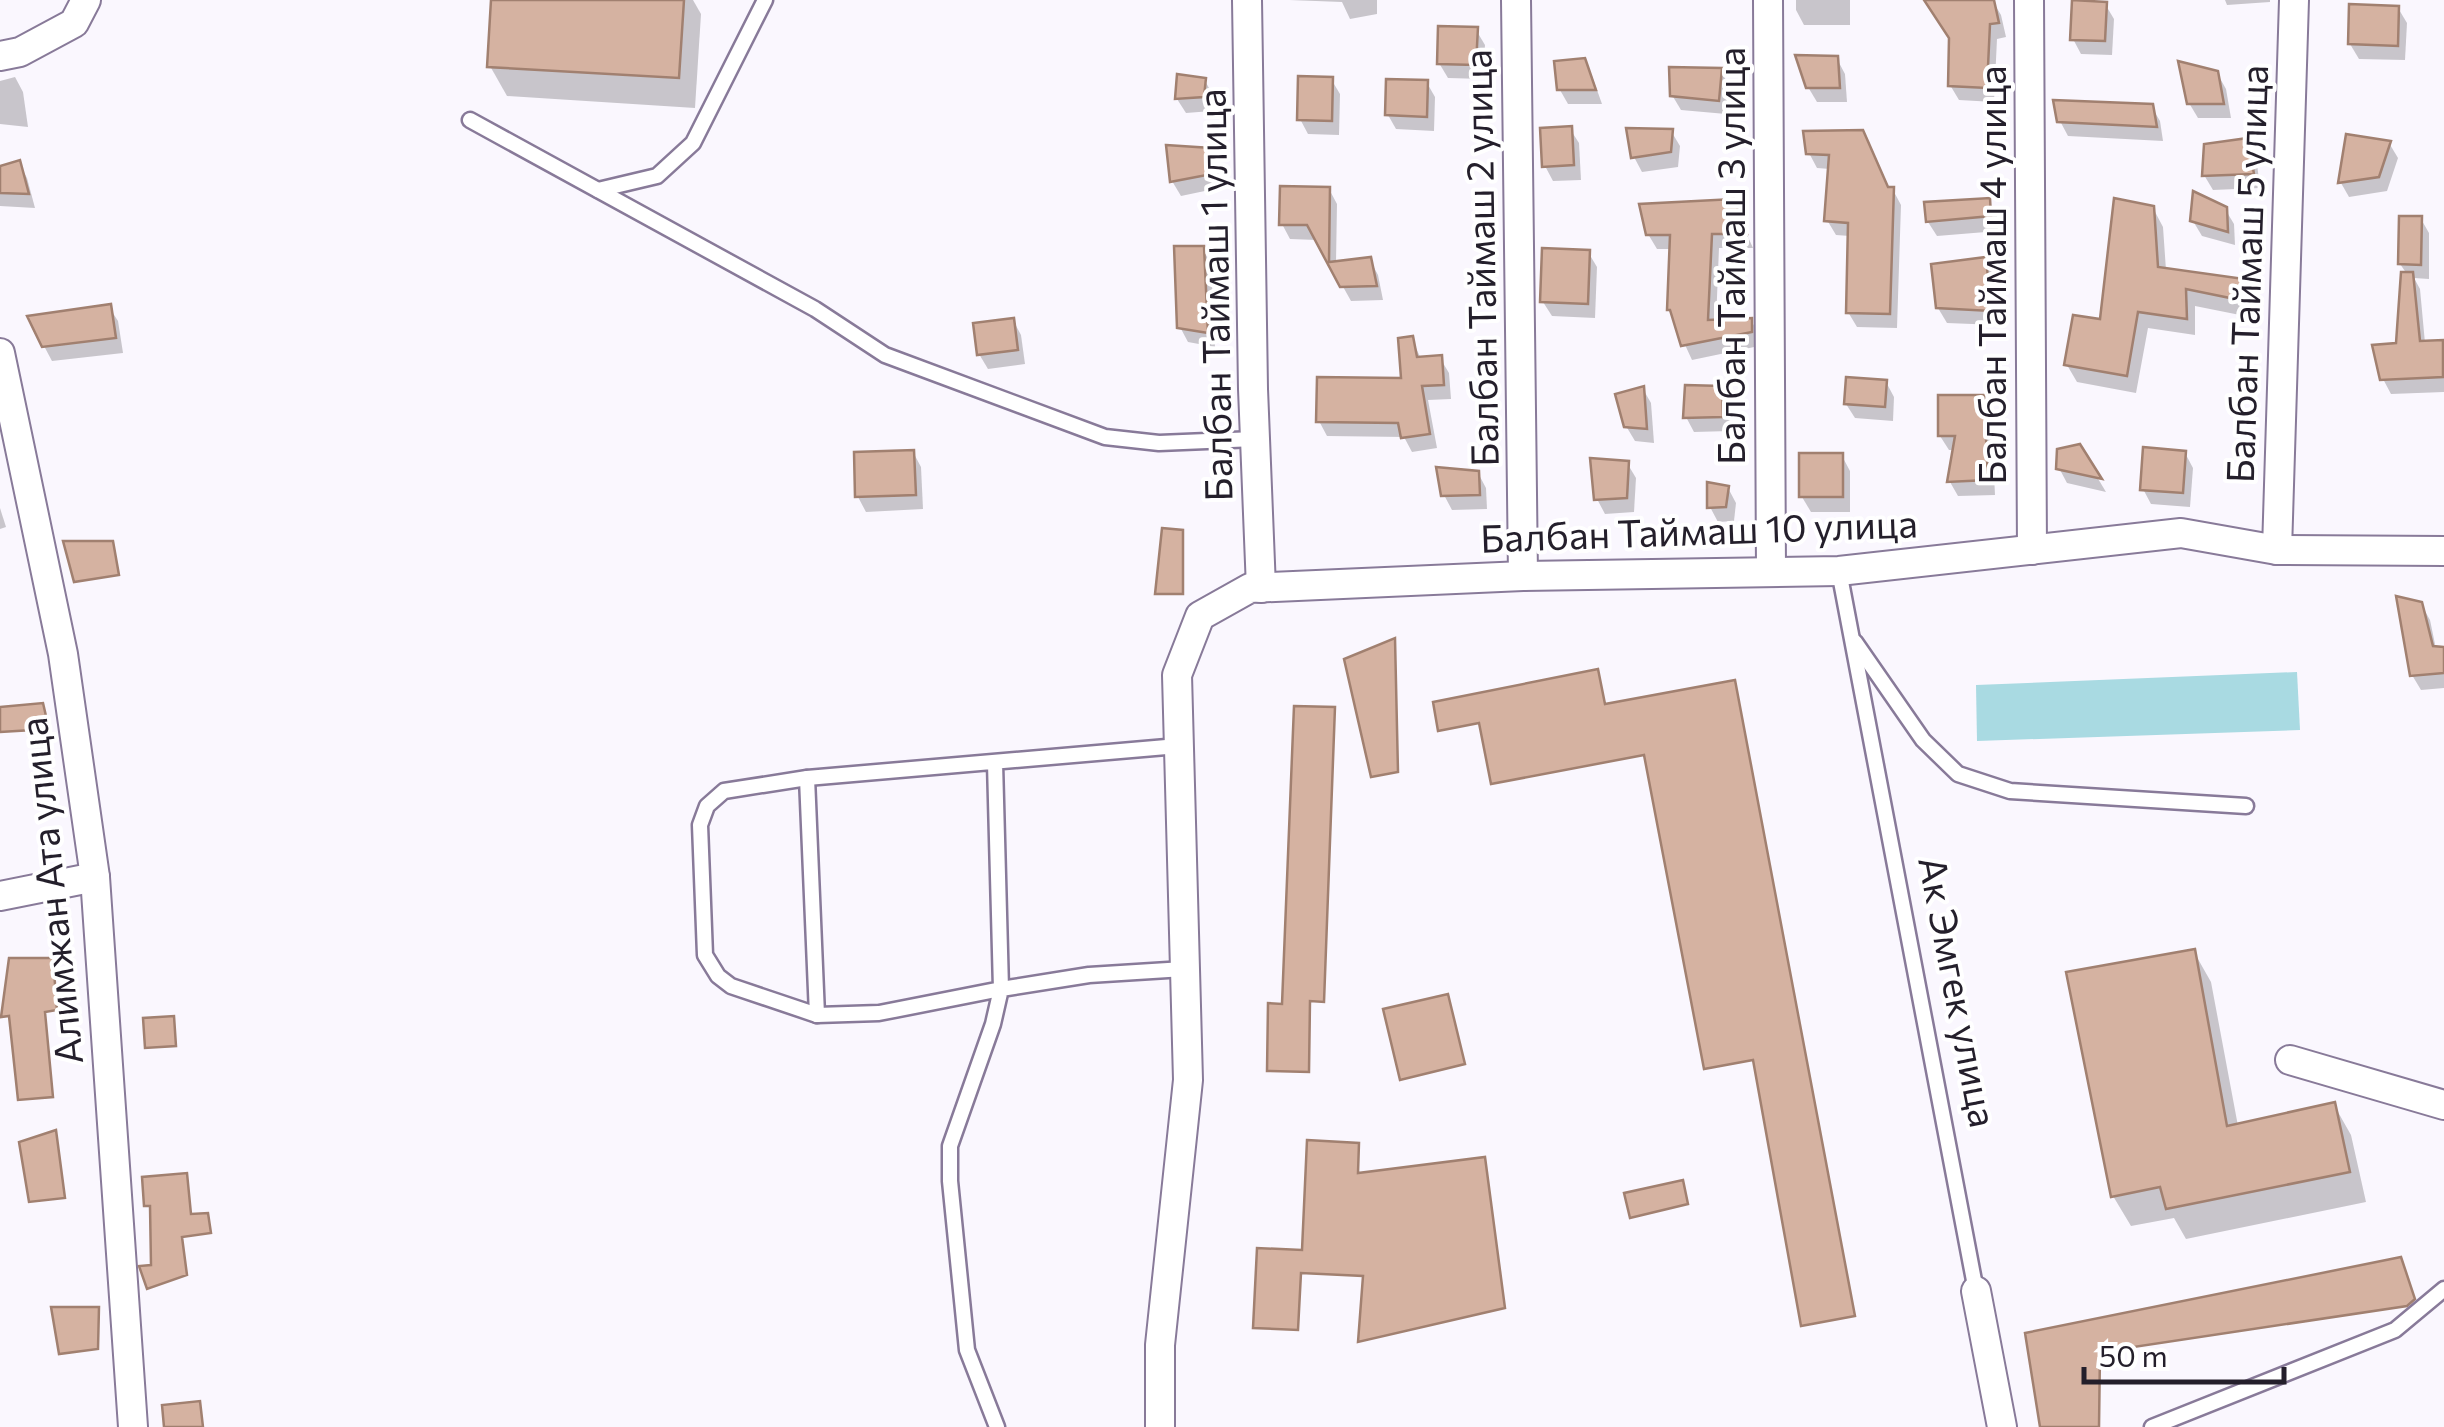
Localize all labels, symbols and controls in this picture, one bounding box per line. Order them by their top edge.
street label: Балбан Таймаш 3 улица [1706,47,1753,465]
street label: Балбан Таймаш 2 улица [1452,49,1507,467]
street label: Балбан Таймаш 5 улица [2215,64,2276,484]
street label: Балбан Таймаш 4 улица [1967,65,2014,485]
street label: Балбан Таймаш 1 улица [1186,88,1241,502]
street label: Балбан Таймаш 10 улица [1479,498,1918,561]
street label: Алимжан Ата улица [8,715,91,1067]
street label: Ак Эмгек улица [1910,852,2009,1131]
scale bar [2084,1322,2284,1384]
text: 50 m [2099,1336,2168,1373]

